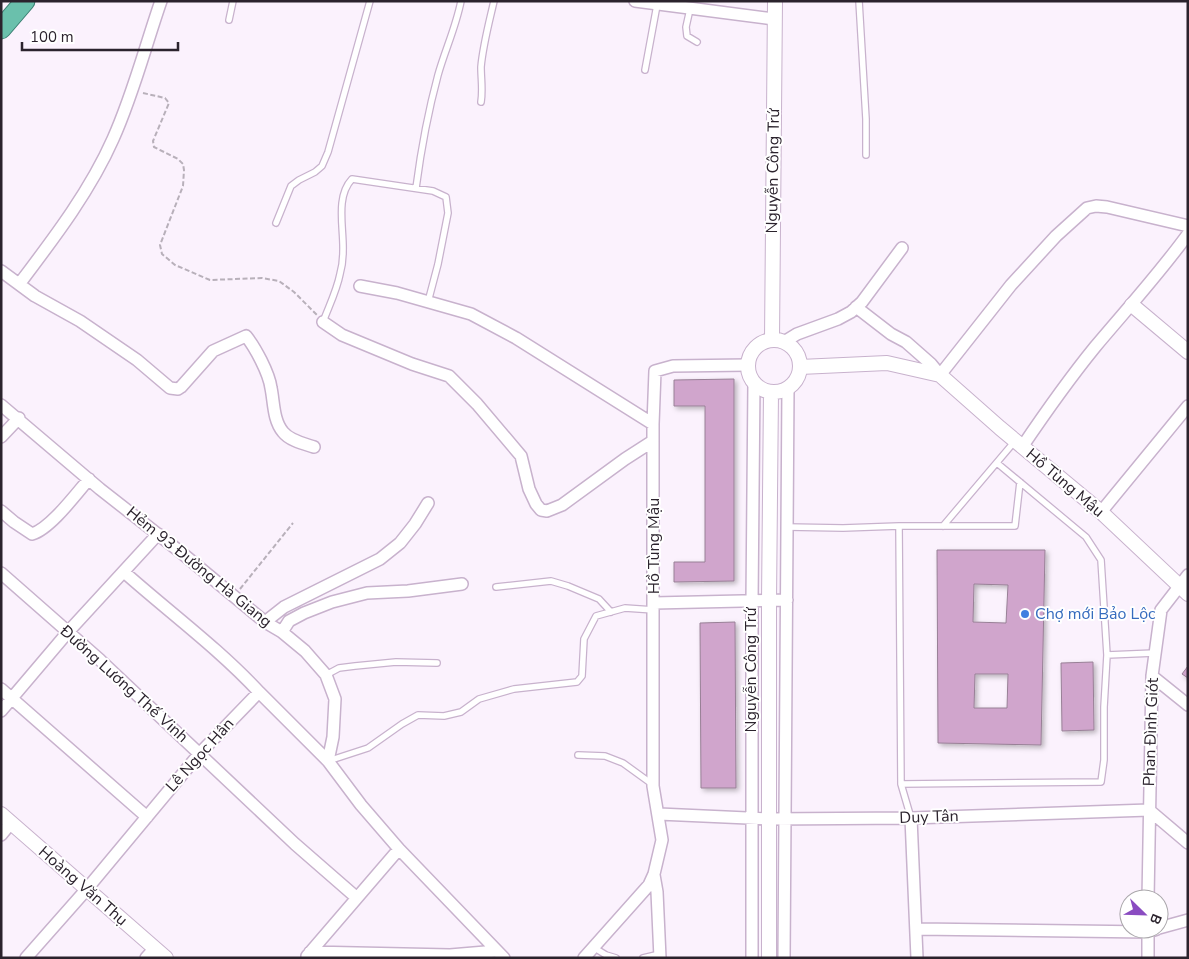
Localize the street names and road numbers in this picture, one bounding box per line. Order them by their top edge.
street label: Nguyễn Công Trứ [761,107,785,234]
street label: Hồ Tùng Mậu [1021,444,1109,522]
street label: Hồ Tùng Mậu [643,498,665,594]
street label: Hẻm 93 Đường Hà Giang [122,501,276,633]
street label: Nguyễn Công Trứ [740,607,762,732]
street label: Đường Lương Thế Vinh [54,620,193,748]
street label: Phan Đình Giót [1138,677,1164,787]
street label: Lê Ngọc Hân [161,713,239,797]
street label: Duy Tân [899,805,959,829]
street label: Hoàng Văn Thụ [34,841,132,931]

